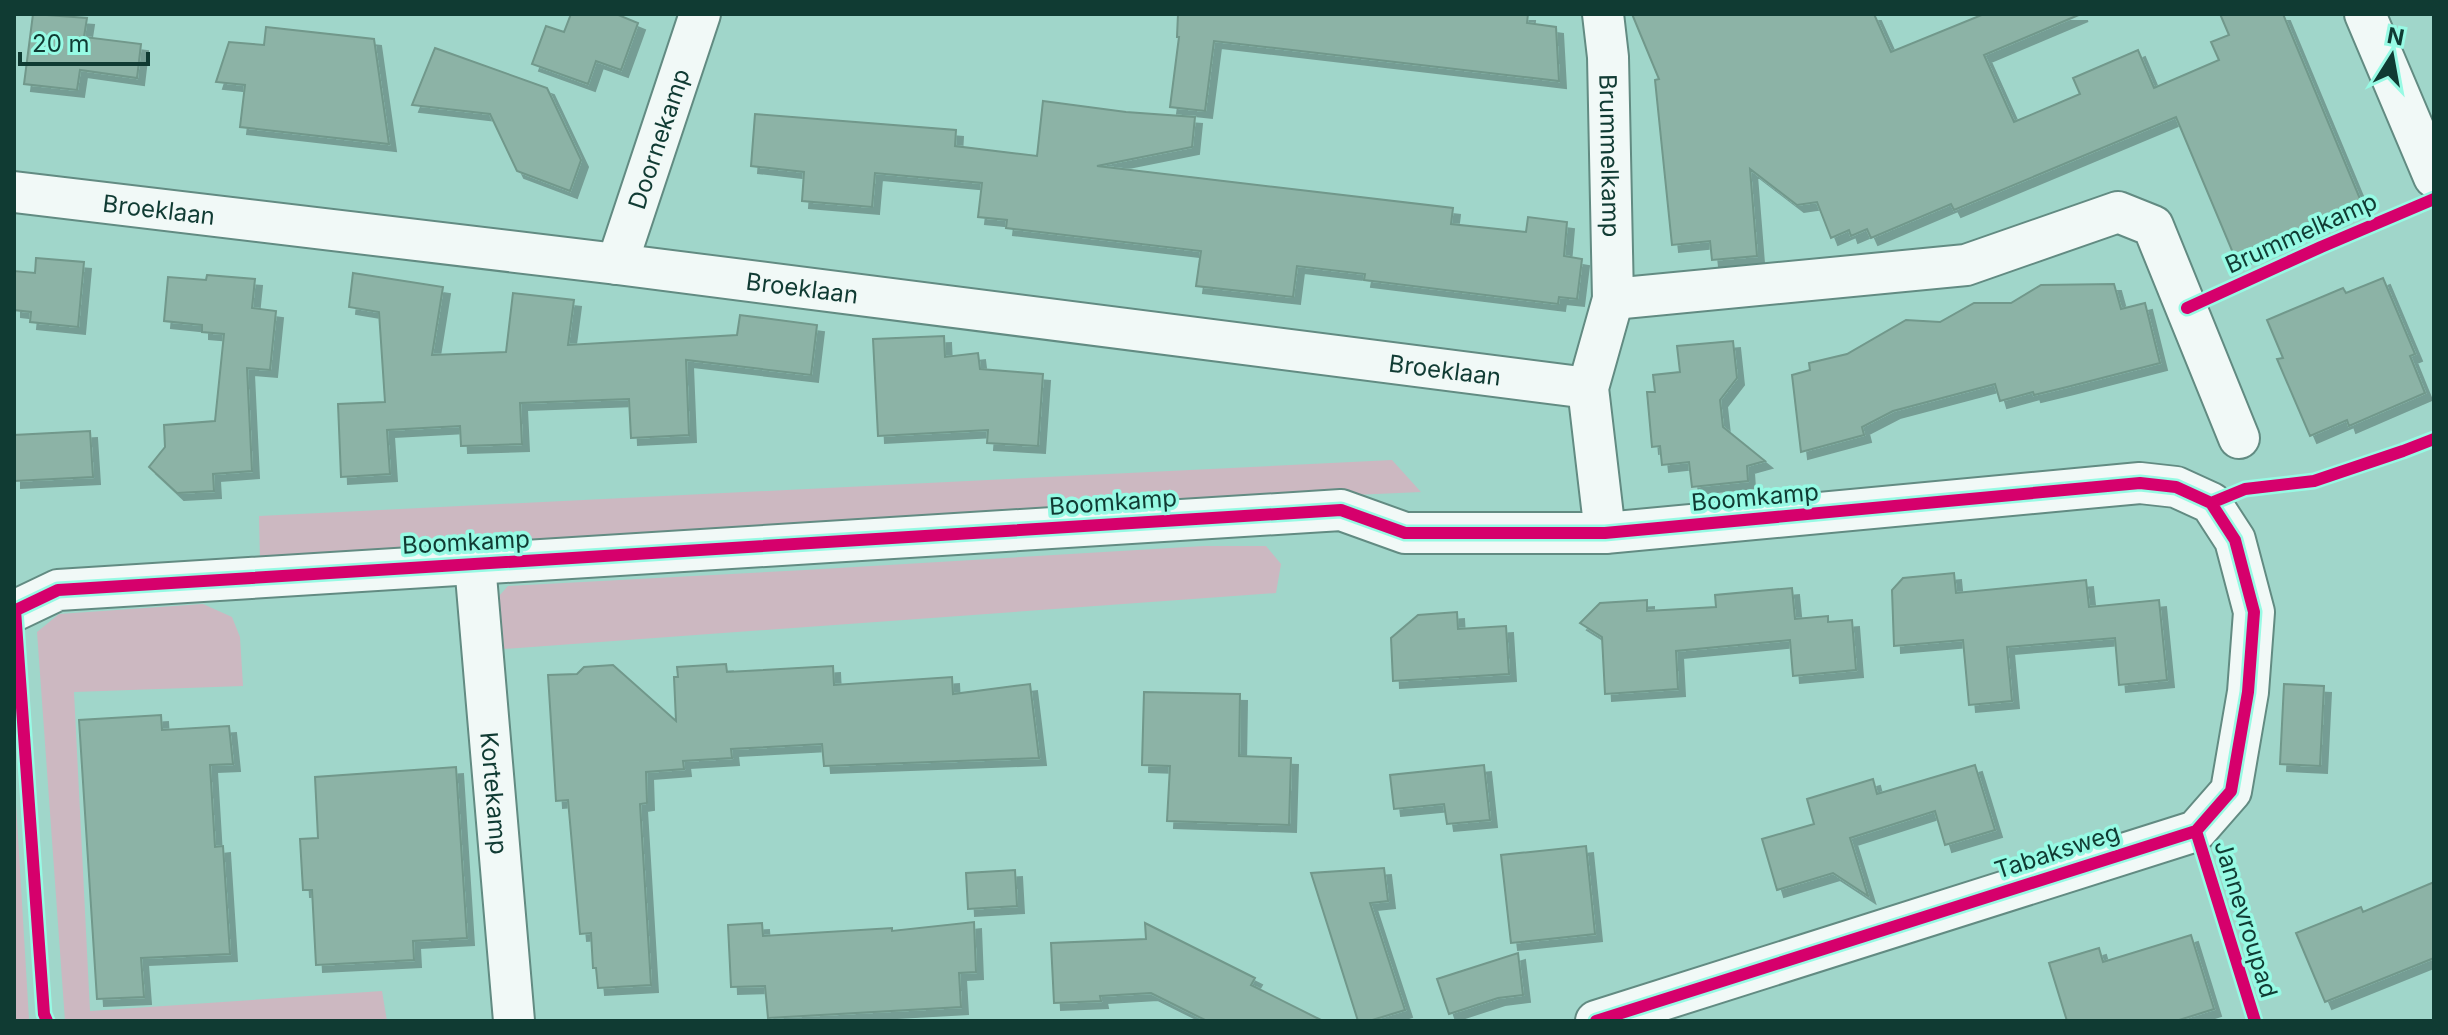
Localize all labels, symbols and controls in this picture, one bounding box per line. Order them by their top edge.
scale bar [20,16,148,66]
north arrow [2352,16,2432,96]
text: N [2385,22,2407,51]
text: 20 m [32,29,90,58]
street label: Doornekamp [622,65,695,213]
street label: Brummelkamp [1594,74,1626,238]
street label: Brummelkamp [2221,187,2381,279]
street label: Broeklaan [101,188,217,230]
street label: Broeklaan [744,266,860,309]
street label: Broeklaan [1387,348,1503,391]
street label: Boomkamp [1690,477,1820,517]
street label: Boomkamp [1048,483,1178,521]
street label: Boomkamp [401,524,531,560]
street label: Kortekamp [475,731,514,856]
street label: Tabaksweg [1991,817,2123,885]
street label: Jannevroupad [2208,837,2284,1001]

